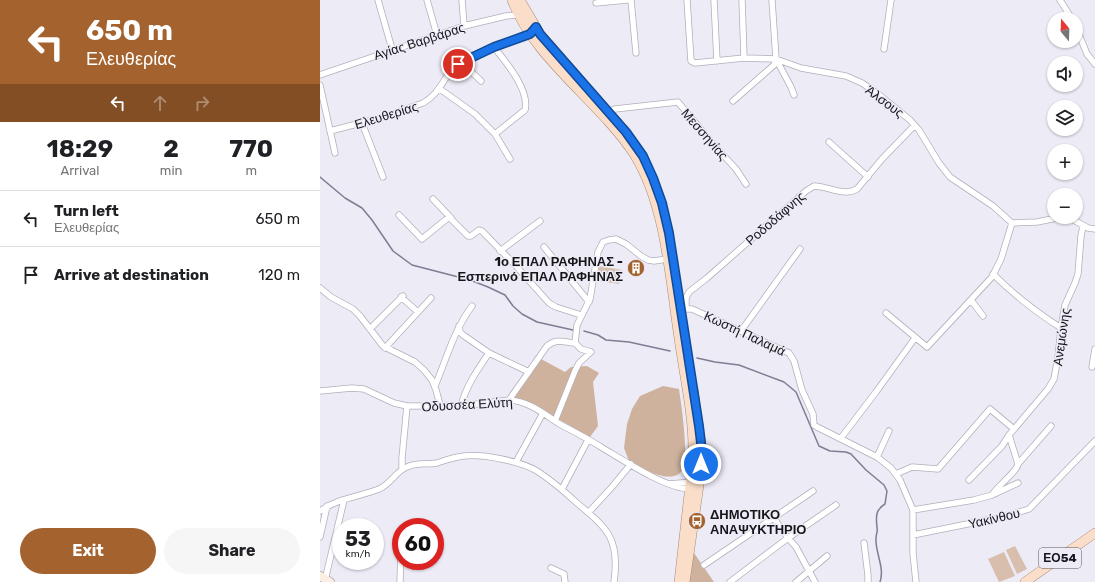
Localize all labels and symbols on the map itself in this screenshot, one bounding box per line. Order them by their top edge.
north arrow [1047,12,1083,48]
street label: Αγίας Βαρβάρας [372,20,466,63]
pin [441,47,475,81]
street label: Άλσους [863,82,907,121]
street label: Ελευθερίας [353,99,420,132]
street label: Μεσσηνίας [678,106,731,163]
street label: Ροδοδάφνης [743,189,808,248]
place label: 1ο ΕΠΑΛ ΡΑΦΗΝΑΣ - Εσπερινό ΕΠΑΛ ΡΑΦΗΝΑΣ [457,254,623,284]
building icon: 1ο ΕΠΑΛ ΡΑΦΗΝΑΣ - Εσπερινό ΕΠΑΛ ΡΑΦΗΝΑΣ [626,258,646,278]
street label: Ανεμώνης [1050,307,1073,367]
street label: Κωστή Παλαμά [702,308,788,359]
street label: Οδυσσέα Ελύτη [421,395,513,414]
position arrow [680,443,722,485]
street label: Υακίνθου [967,505,1021,532]
place label: ΔΗΜΟΤΙΚΟ ΑΝΑΨΥΚΤΗΡΙΟ [710,507,806,537]
bus stop icon: ΔΗΜΟΤΙΚΟ ΑΝΑΨΥΚΤΗΡΙΟ [687,511,707,531]
speed limit sign: 60 [392,518,444,570]
road number: ΕΟ54 [1039,548,1081,568]

